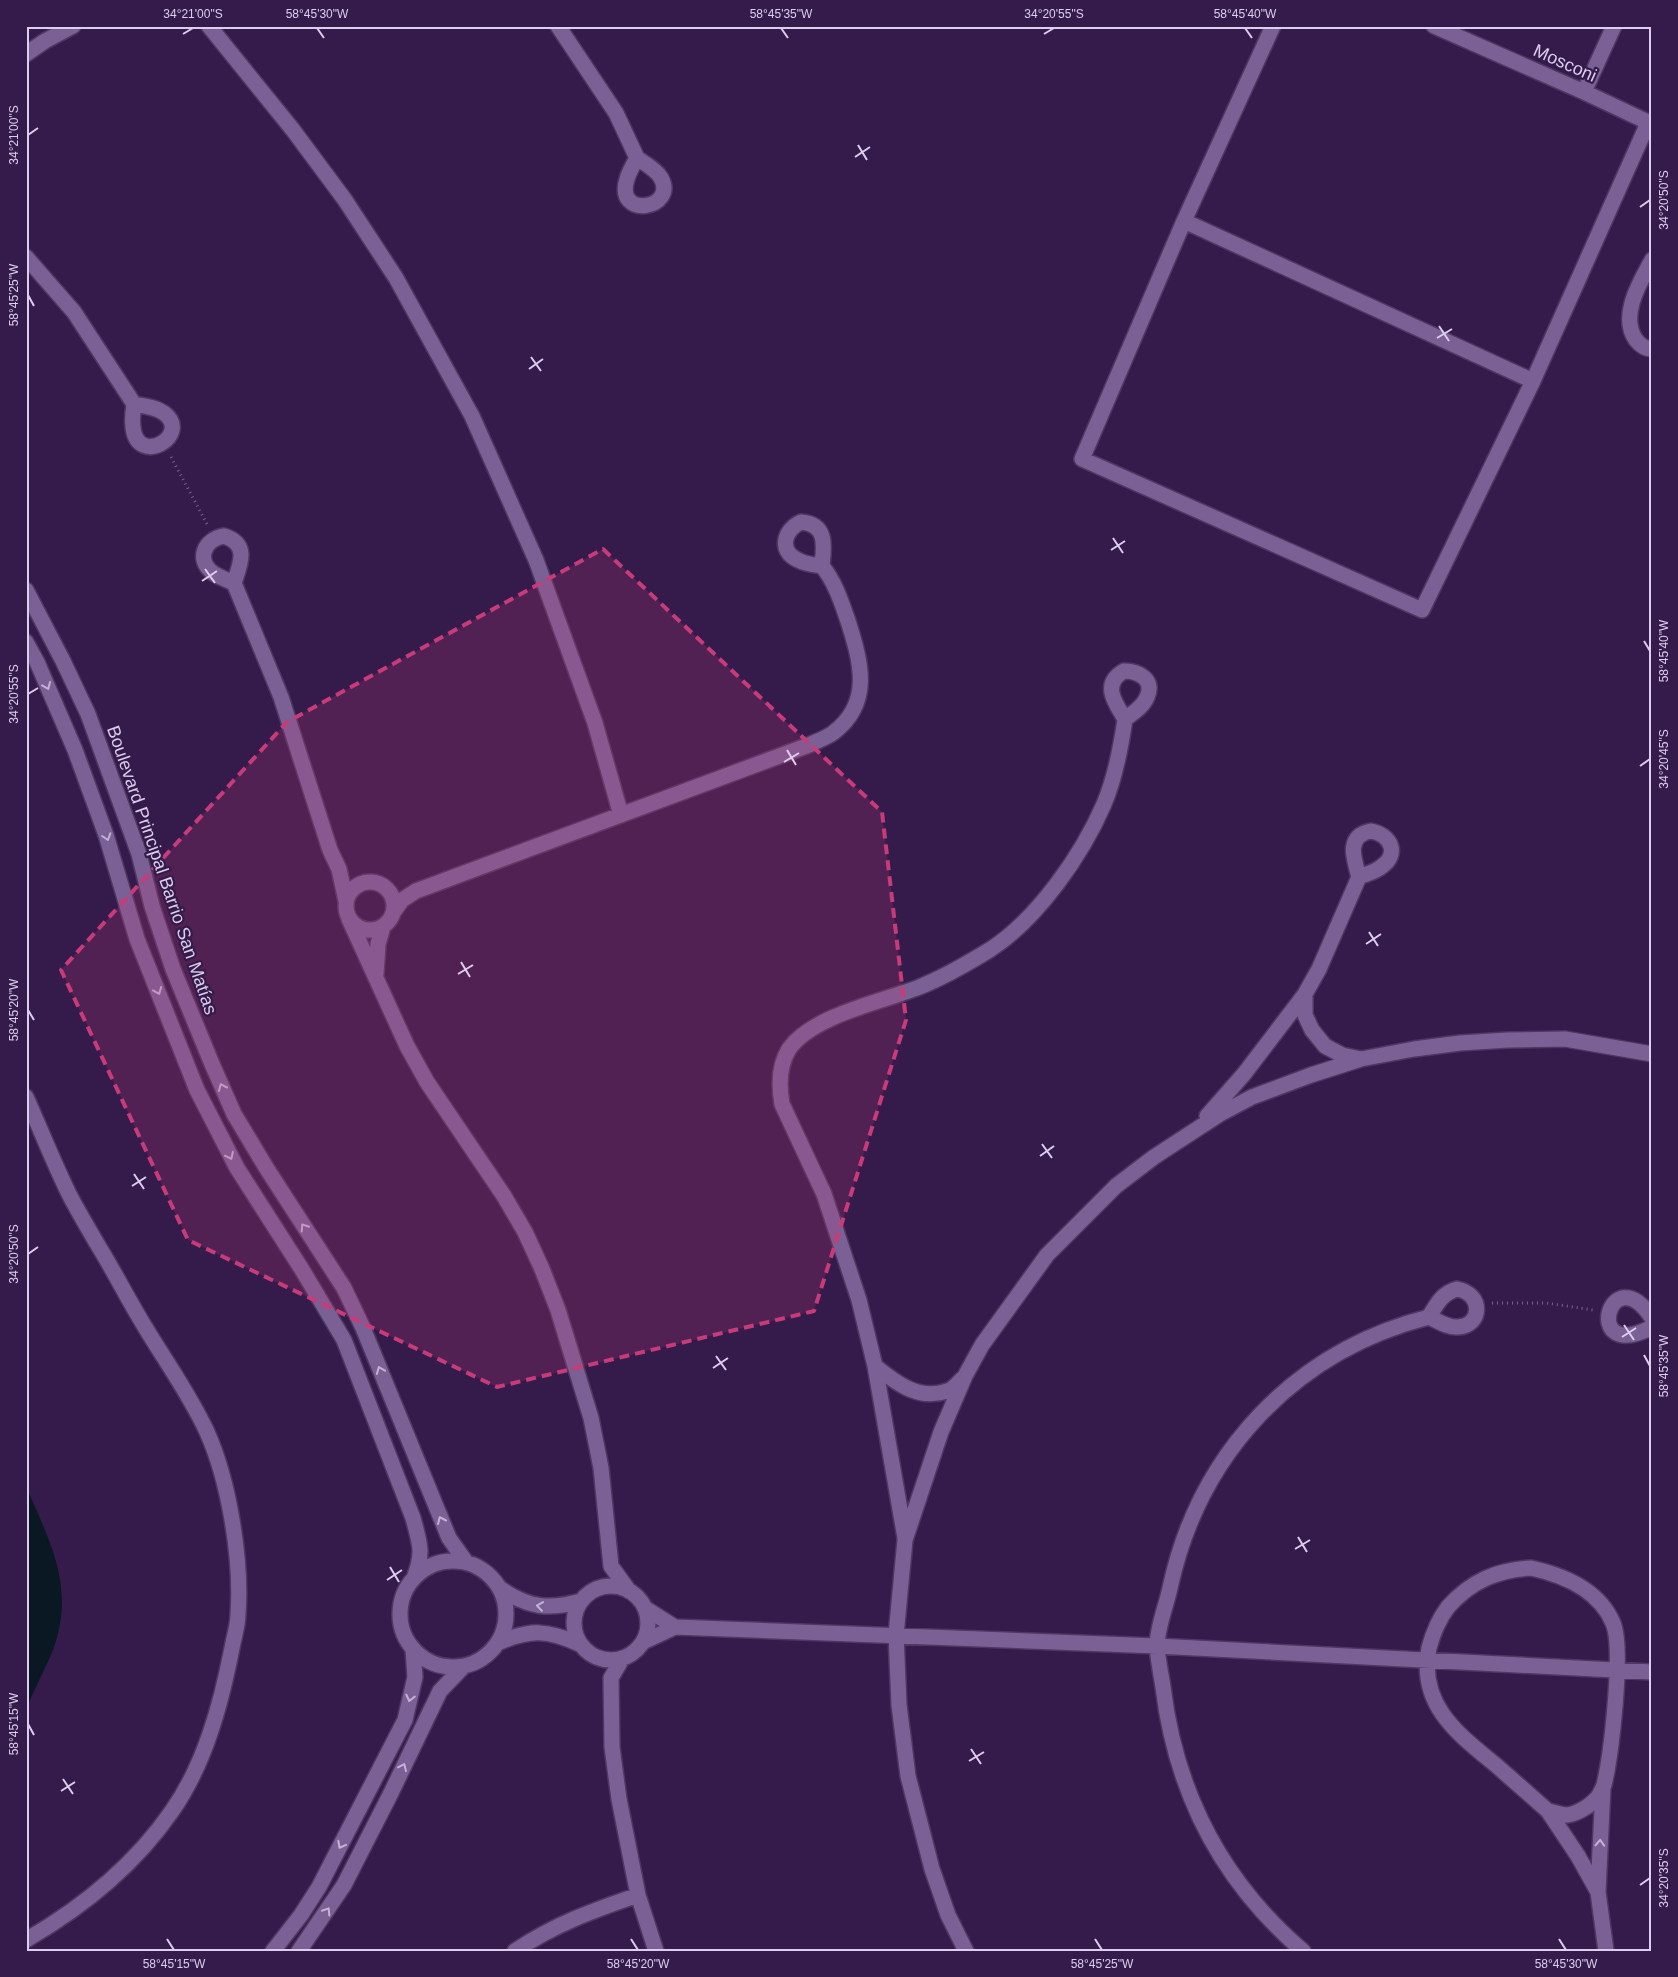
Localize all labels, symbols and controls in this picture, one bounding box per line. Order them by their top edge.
text: 34°21'00"S [163,7,223,21]
text: 58°45'30"W [286,7,349,21]
text: 58°45'35"W [750,7,813,21]
text: 34°20'55"S [1024,7,1084,21]
text: 58°45'40"W [1214,7,1277,21]
street label: Mosconi [1530,40,1600,86]
text: 34°21'00"S [7,105,21,165]
text: 34°20'50"S [1657,170,1671,230]
text: 58°45'25"W [7,263,21,326]
text: 58°45'40"W [1657,619,1671,682]
text: 34°20'55"S [7,664,21,724]
one-way arrow [41,681,52,690]
street label: Boulevard Principal Barrio San Matías [103,723,221,1017]
text: 34°20'45"S [1657,729,1671,789]
one-way arrow [101,832,111,841]
text: 58°45'20"W [7,978,21,1041]
one-way arrow [152,986,162,995]
one-way arrow [217,1083,228,1092]
one-way arrow [224,1150,234,1159]
one-way arrow [301,1223,310,1232]
text: 34°20'50"S [7,1224,21,1284]
text: 58°45'35"W [1657,1334,1671,1397]
one-way arrow [376,1366,386,1375]
one-way arrow [437,1516,448,1525]
one-way arrow [535,1601,544,1611]
text: 58°45'15"W [7,1692,21,1755]
one-way arrow [405,1694,416,1703]
one-way arrow [397,1764,407,1773]
one-way arrow [1595,1839,1606,1847]
one-way arrow [338,1840,348,1849]
text: 34°20'35"S [1657,1848,1671,1908]
one-way arrow [320,1907,330,1916]
text: 58°45'15"W [143,1957,206,1971]
text: 58°45'20"W [607,1957,670,1971]
text: 58°45'25"W [1071,1957,1134,1971]
text: 58°45'30"W [1535,1957,1598,1971]

